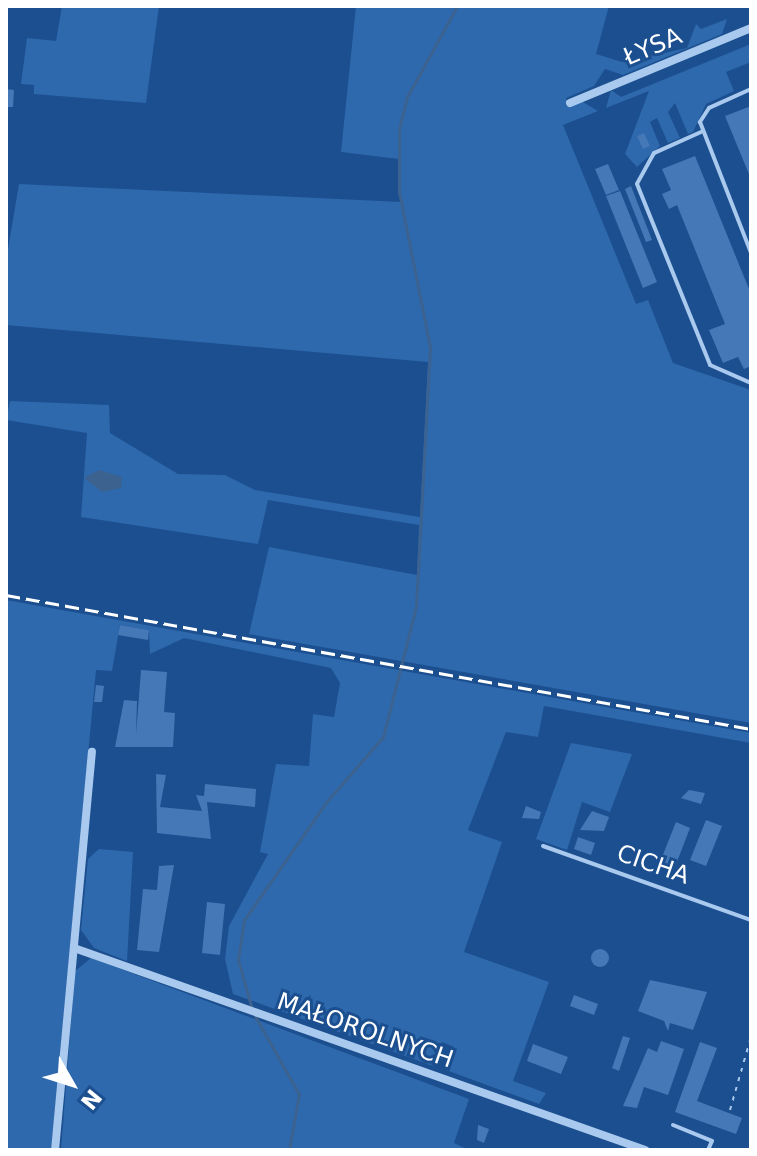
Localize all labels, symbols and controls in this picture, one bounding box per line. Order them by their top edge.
street label: ŁYSA [620,22,686,72]
street label: CICHA [613,839,693,891]
street label: MAŁOROLNYCH [273,987,457,1075]
north arrow [32,1044,112,1124]
text: N [76,1084,107,1114]

